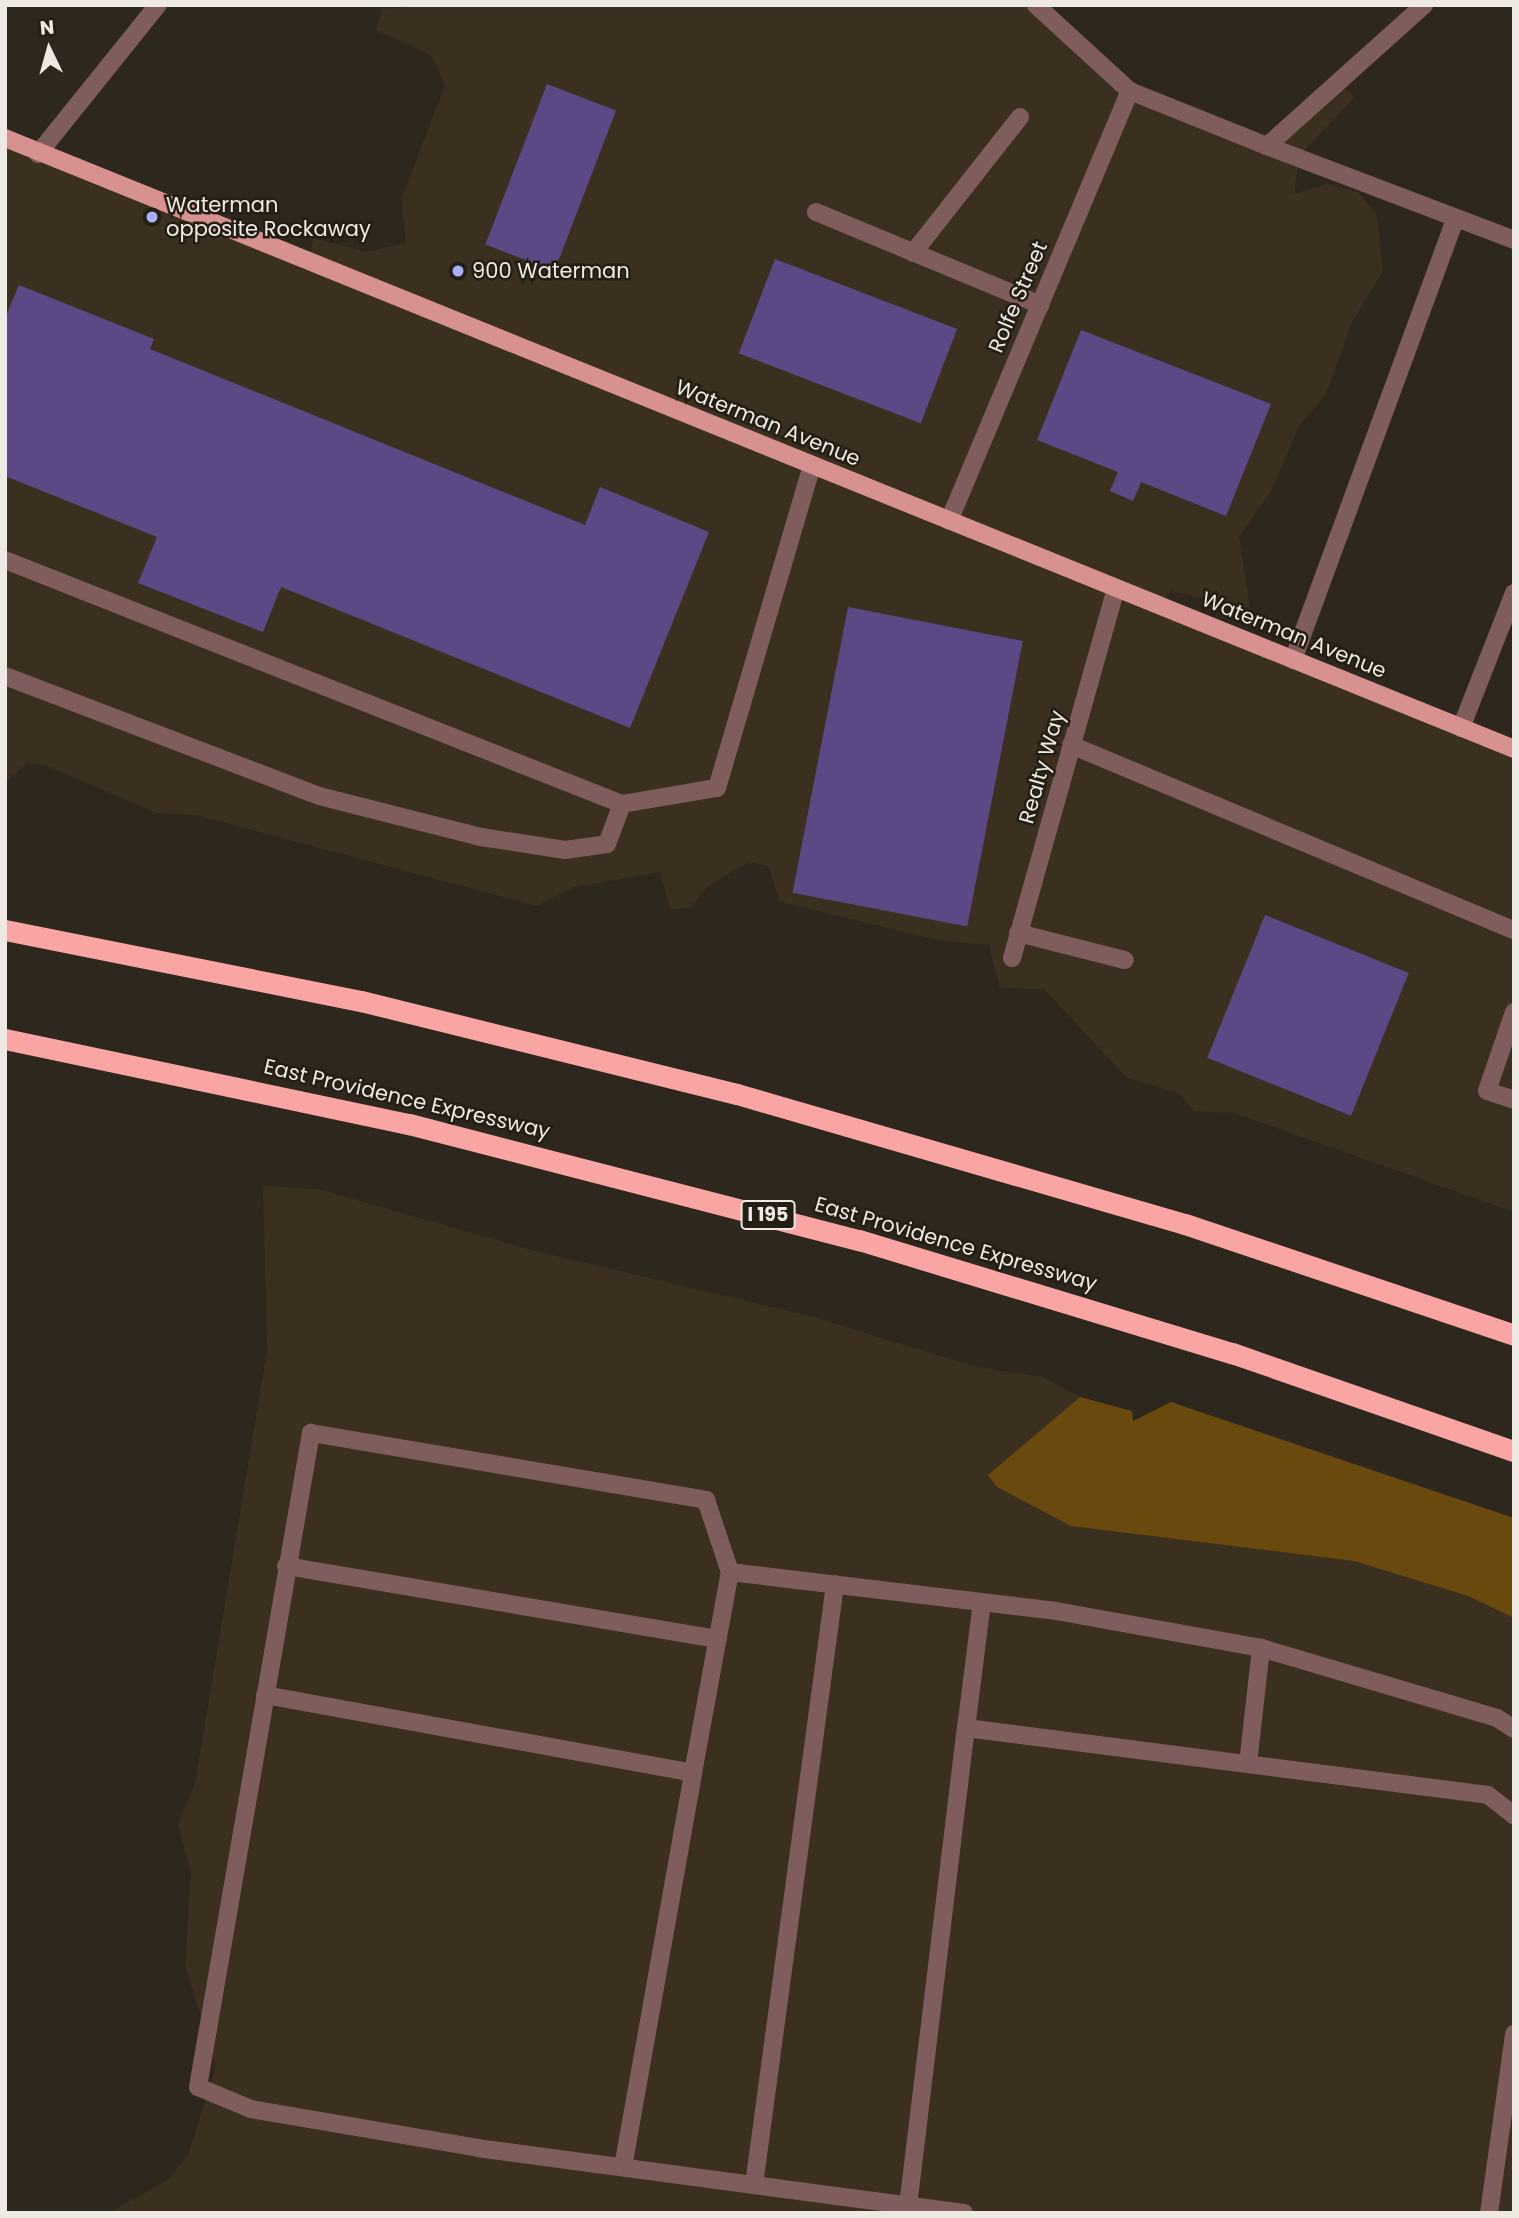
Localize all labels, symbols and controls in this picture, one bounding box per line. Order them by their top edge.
north arrow [14,14,84,84]
text: N [39,14,55,42]
place label: Waterman opposite Rockaway [166,192,371,242]
marker: Waterman opposite Rockaway [144,209,160,225]
street label: Rolfe Street [983,238,1053,356]
place label: 900 Waterman [472,258,630,284]
marker: 900 Waterman [450,263,466,279]
street label: Waterman Avenue [672,374,864,472]
street label: Waterman Avenue [1198,586,1390,684]
street label: Realty Way [1014,707,1070,827]
street label: East Providence Expressway [262,1054,552,1144]
street label: East Providence Expressway [812,1192,1100,1296]
road number: I 195 [740,1200,796,1231]

